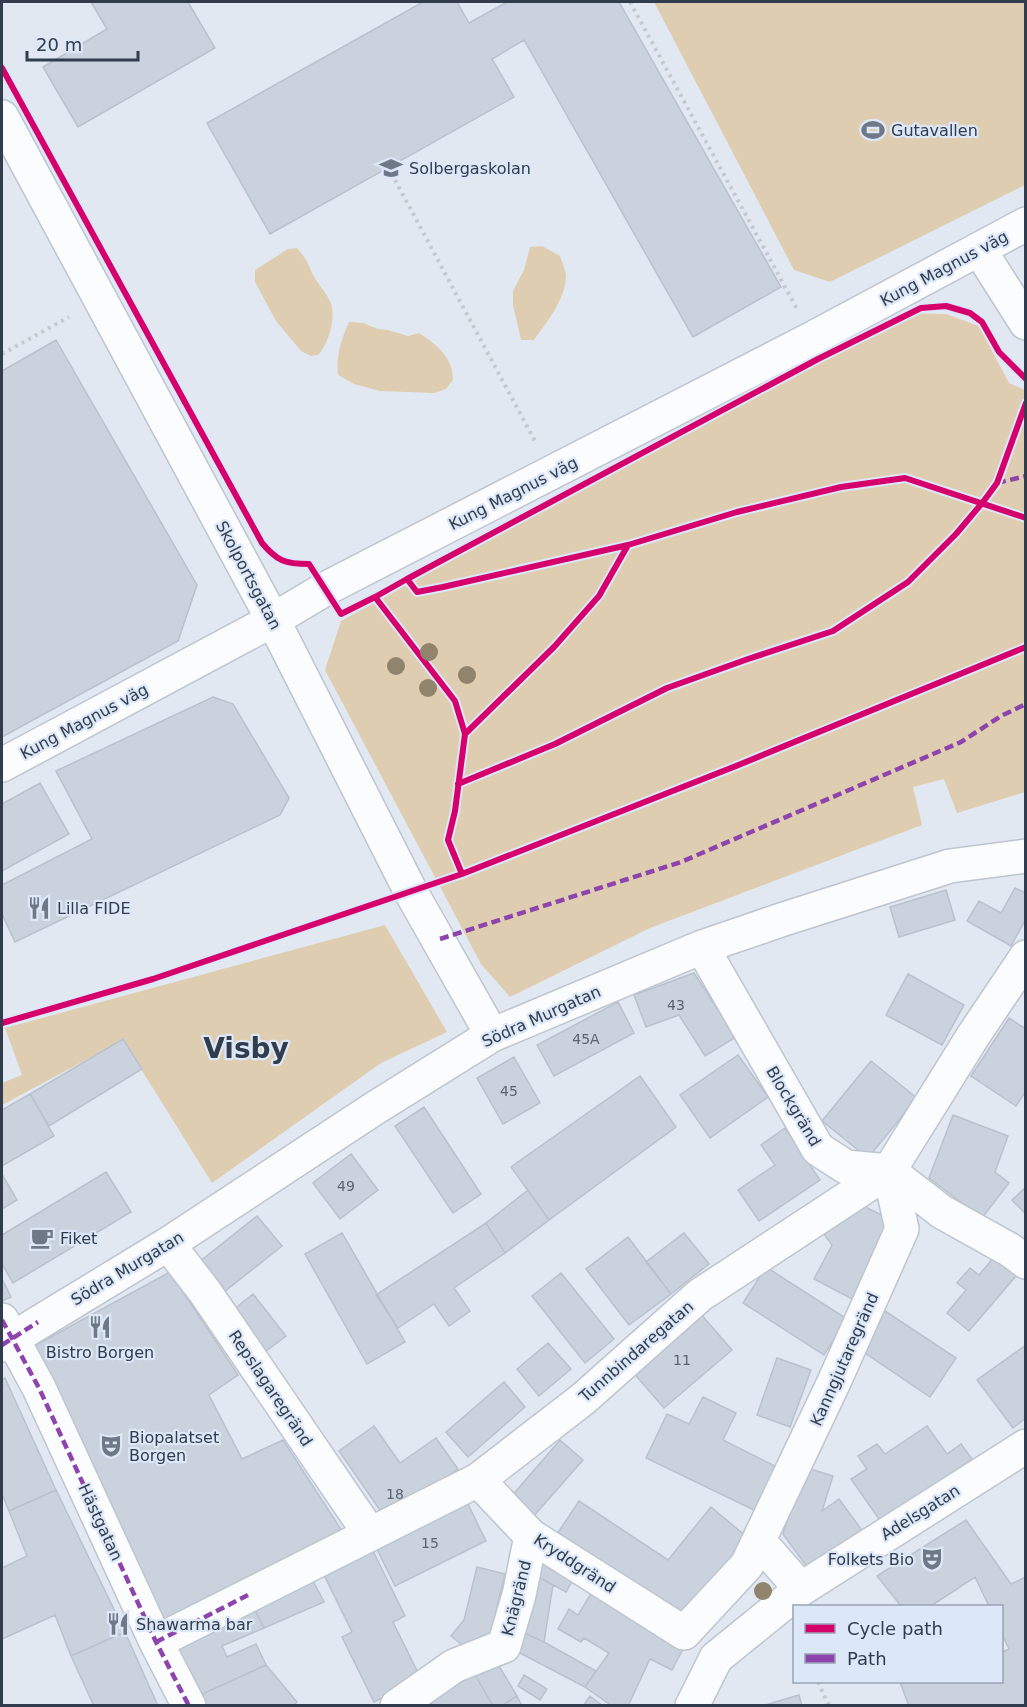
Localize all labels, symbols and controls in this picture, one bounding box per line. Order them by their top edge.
scale bar [27,24,138,62]
text: 20 m [36,34,82,55]
sports icon: Gutavallen [860,117,886,143]
place label: Gutavallen [891,121,978,140]
school or university icon: Solbergaskolan [378,155,404,181]
place label: Solbergaskolan [409,159,531,178]
street label: Kung Magnus väg [877,227,1011,310]
street label: Kung Magnus väg [446,453,581,534]
street label: Skolportsgatan [212,518,285,633]
street label: Kung Magnus väg [17,680,151,763]
restaurant icon: Lilla FIDE [26,895,52,921]
place label: Lilla FIDE [57,899,131,918]
street label: Södra Murgatan [479,982,604,1051]
house number: 43 [667,997,685,1013]
house number: 45A [572,1031,600,1047]
district label: Visby [203,1032,289,1065]
street label: Blockgränd [762,1063,825,1150]
house number: 45 [500,1083,518,1099]
house number: 49 [337,1178,355,1194]
cafe icon: Fiket [29,1225,55,1251]
street label: Södra Murgatan [68,1227,187,1310]
place label: Fiket [60,1229,97,1248]
street label: Kanngjutaregränd [806,1290,882,1429]
street label: Tunnbindaregatan [575,1297,697,1407]
restaurant icon: Bistro Borgen [87,1314,113,1340]
street label: Repslagaregränd [225,1327,316,1450]
place label: Bistro Borgen [46,1343,154,1362]
house number: 11 [673,1352,691,1368]
place label: Biopalatset Borgen [129,1428,219,1465]
theatre icon: Biopalatset Borgen [98,1433,124,1459]
street label: Hästgatan [74,1481,127,1564]
street label: Adelsgatan [877,1481,963,1544]
house number: 18 [386,1486,404,1502]
street label: Kryddgränd [530,1530,619,1597]
house number: 15 [421,1535,439,1551]
theatre icon: Folkets Bio [919,1546,945,1572]
place label: Folkets Bio [828,1550,914,1569]
street label: Knägränd [498,1558,535,1638]
legend [793,1605,1003,1683]
restaurant icon: Shawarma bar [105,1611,131,1637]
place label: Shawarma bar [136,1615,253,1634]
text: Cycle path [847,1618,943,1639]
text: Path [847,1648,887,1669]

